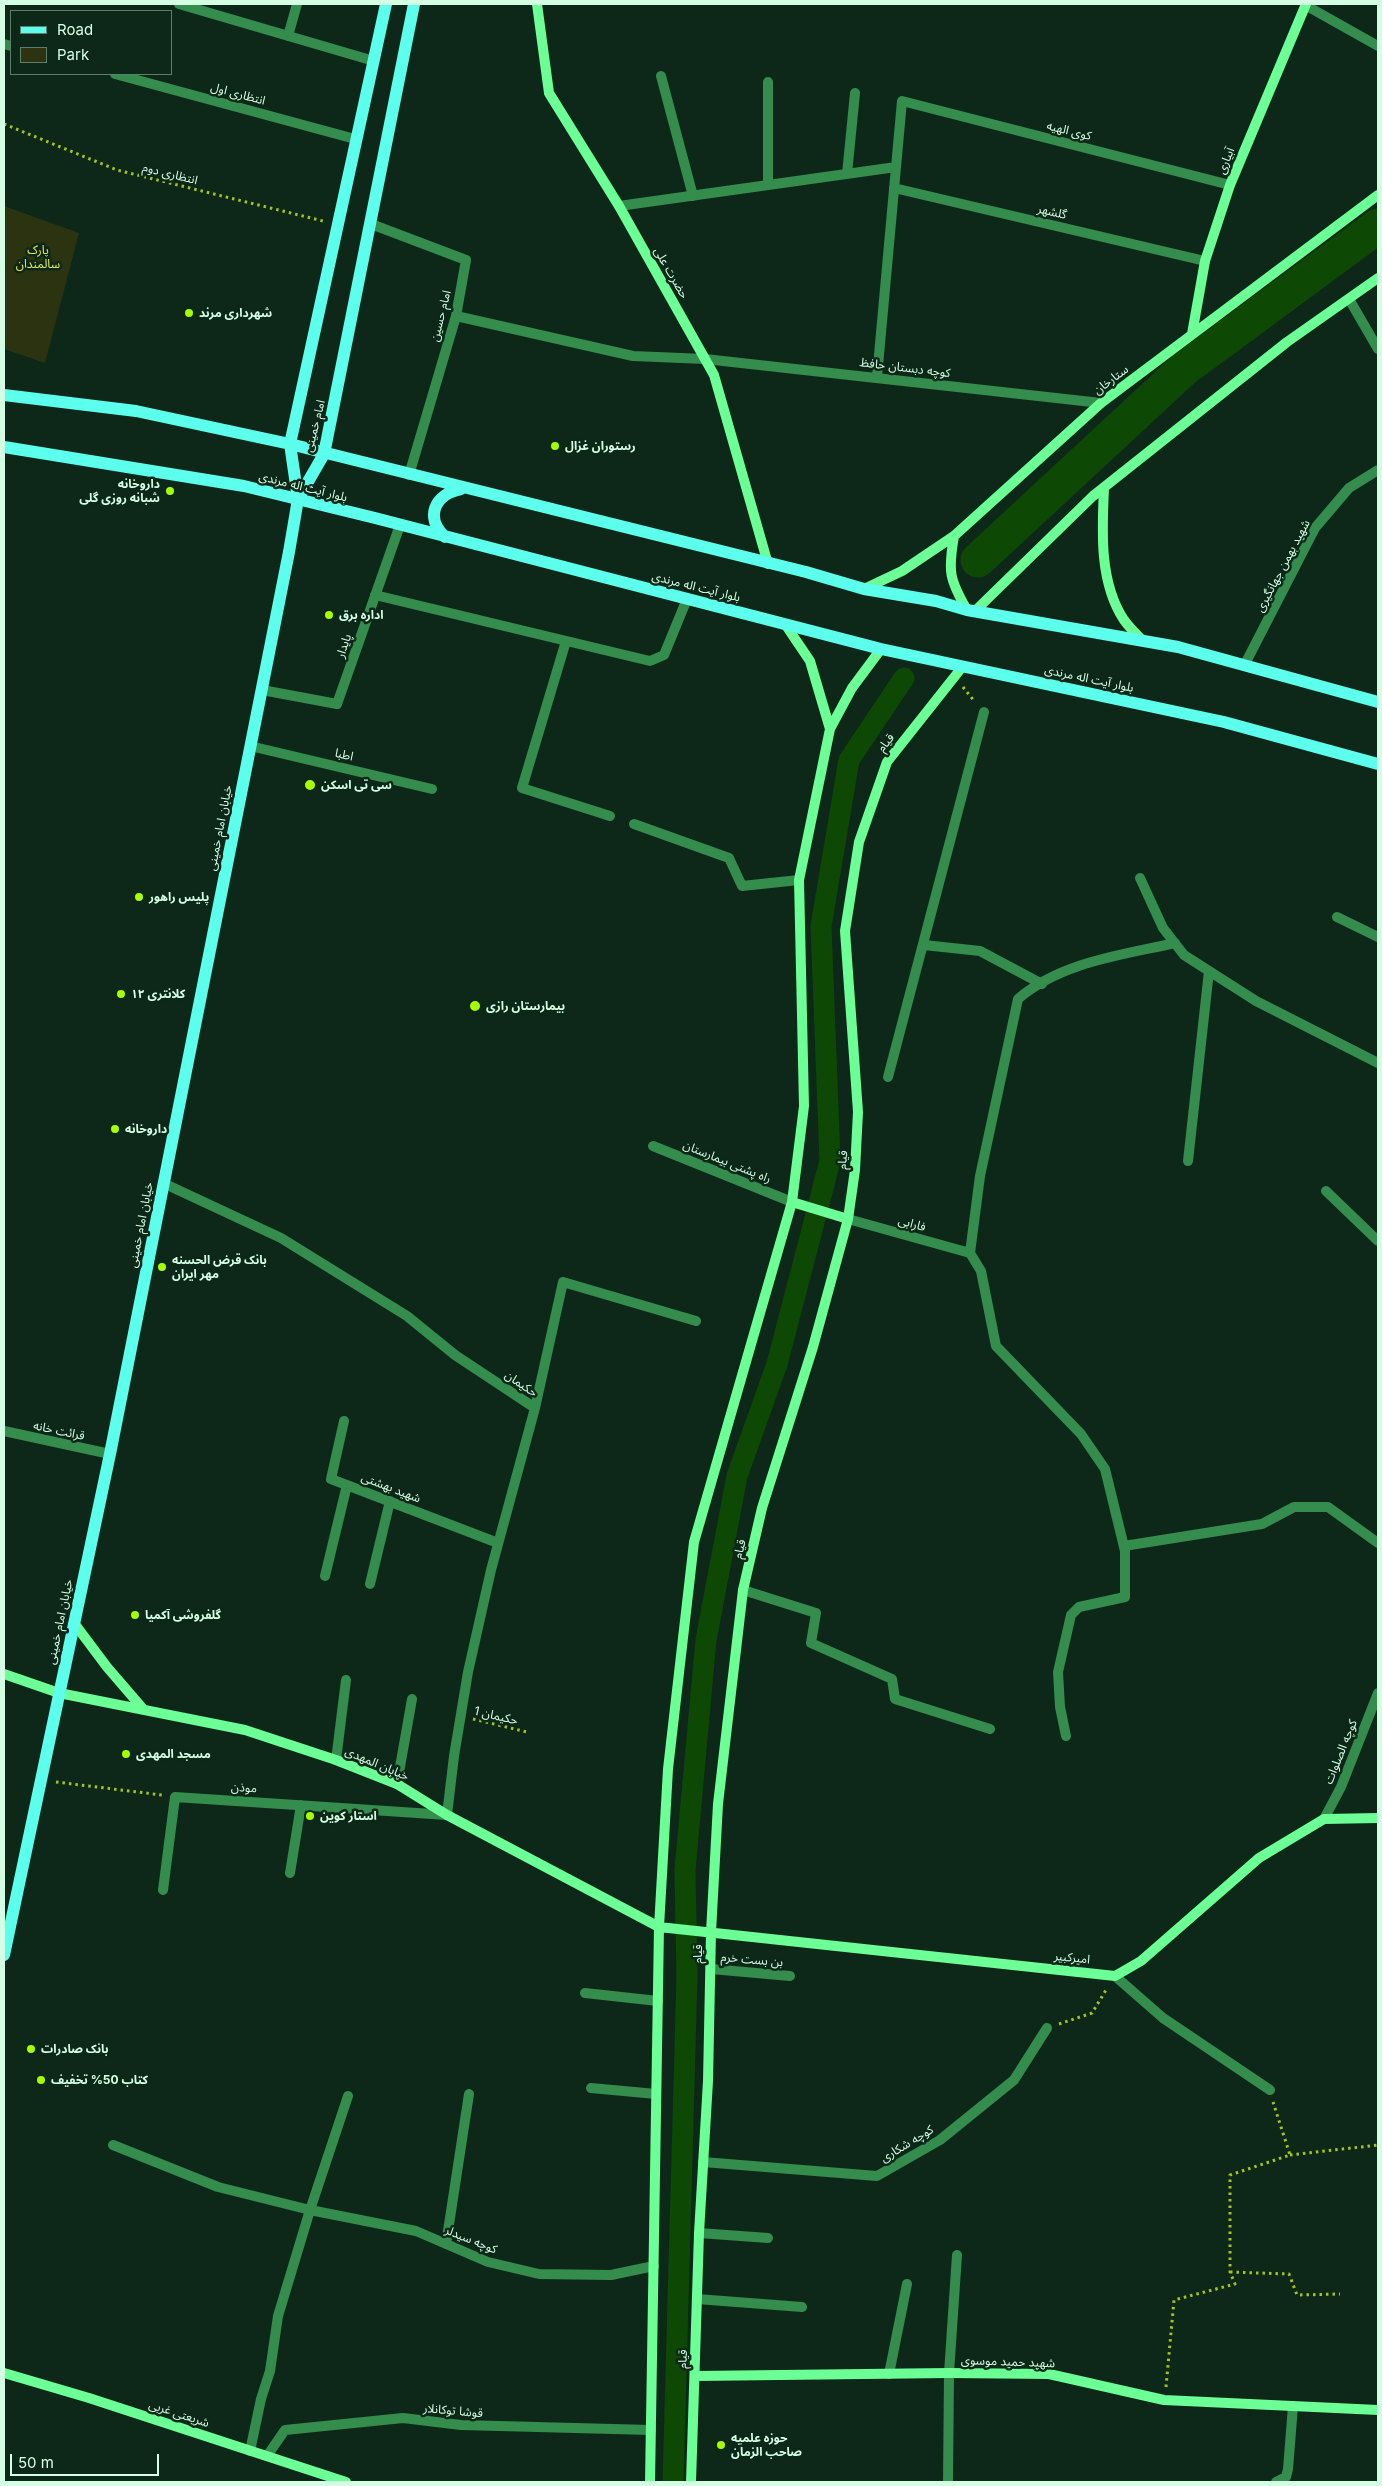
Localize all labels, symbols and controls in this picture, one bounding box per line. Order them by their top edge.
legend [10,10,172,75]
text: Road [57,20,93,39]
text: Park [57,45,89,64]
street label: انتظاری اول [209,80,267,108]
street label: کوی الهیه [1045,119,1093,143]
street label: آبیاری [1214,146,1238,176]
street label: انتظاری دوم [141,160,199,188]
street label: گلشهر [1036,202,1068,222]
park label: پارک سالمندان [16,243,60,271]
street label: حضرت علی [651,245,691,301]
street label: امام حسین [428,289,454,343]
place label: شهرداری مرند [199,306,272,320]
marker: شهرداری مرند [183,307,195,319]
street label: کوچه دبستان حافظ [859,355,951,381]
street label: ستارخان [1091,362,1131,398]
street label: امام خمینی [302,398,328,454]
place label: رستوران غزال [565,439,636,453]
marker: رستوران غزال [549,440,561,452]
street label: بلوار آیت اله مرندی [257,469,349,505]
place label: داروخانه شبانه روزی گلی [79,477,160,505]
marker: داروخانه شبانه روزی گلی [164,485,176,497]
street label: شهید بهمن جهانگیری [1253,517,1313,615]
street label: بلوار آیت اله مرندی [650,569,742,605]
place label: اداره برق [339,608,384,622]
marker: اداره برق [323,609,335,621]
street label: پایدار [333,632,355,660]
street label: بلوار آیت اله مرندی [1043,663,1135,695]
street label: قیام [874,731,898,755]
street label: اطبا [333,746,355,764]
marker: سی تی اسکن [303,778,317,792]
place label: سی تی اسکن [321,778,392,792]
street label: خیابان امام خمینی [205,784,235,872]
place label: پلیس راهور [149,890,209,904]
marker: پلیس راهور [133,891,145,903]
place label: کلانتری ۱۲ [131,987,185,1001]
marker: کلانتری ۱۲ [115,988,127,1000]
marker: بیمارستان رازی [468,999,482,1013]
place label: بیمارستان رازی [486,999,565,1013]
place label: داروخانه [125,1122,167,1136]
marker: داروخانه [109,1123,121,1135]
street label: راه پشتی بیمارستان [681,1138,773,1186]
street label: قیام [835,1150,851,1170]
street label: خیابان امام خمینی [126,1181,156,1269]
street label: فارابی [897,1213,927,1235]
place label: بانک قرض الحسنه مهر ایران [172,1253,267,1281]
marker: بانک قرض الحسنه مهر ایران [156,1261,168,1273]
street label: حکیمان [502,1368,540,1400]
street label: قرائت خانه [32,1419,86,1443]
street label: شهید بهشتی [359,1470,423,1506]
street label: قیام [731,1538,749,1560]
street label: خیابان امام خمینی [44,1578,76,1666]
place label: گلفروشی آکمیا [145,1608,221,1622]
marker: گلفروشی آکمیا [129,1609,141,1621]
street label: حکیمان 1 [473,1704,519,1728]
street label: کوچه الصلوات [1322,1718,1360,1786]
street label: خیابان المهدی [343,1744,411,1784]
place label: مسجد المهدی [136,1747,211,1761]
marker: مسجد المهدی [120,1748,132,1760]
street label: موذن [231,1780,257,1796]
place label: استار کوین [320,1809,377,1823]
marker: استار کوین [304,1810,316,1822]
street label: قیام [691,1944,705,1964]
street label: امیرکبیر [1053,1949,1091,1967]
street label: بن بست خرم [720,1950,784,1970]
place label: بانک صادرات [41,2042,109,2056]
marker: بانک صادرات [25,2043,37,2055]
place label: کتاب 50% تخفیف [51,2073,148,2087]
marker: کتاب 50% تخفیف [35,2074,47,2086]
street label: کوچه شکاری [878,2123,936,2165]
street label: کوچه سیدلر [443,2223,499,2257]
street label: قیام [675,2349,691,2369]
street label: شهید حمید موسوی [961,2353,1055,2371]
street label: شریعتی غربی [147,2397,211,2431]
street label: قوشا توکانلار [423,2401,483,2421]
place label: حوزه علمیه صاحب الزمان [731,2431,802,2459]
marker: حوزه علمیه صاحب الزمان [715,2439,727,2451]
scale bar [12,2444,161,2476]
text: 50 m [18,2453,54,2472]

